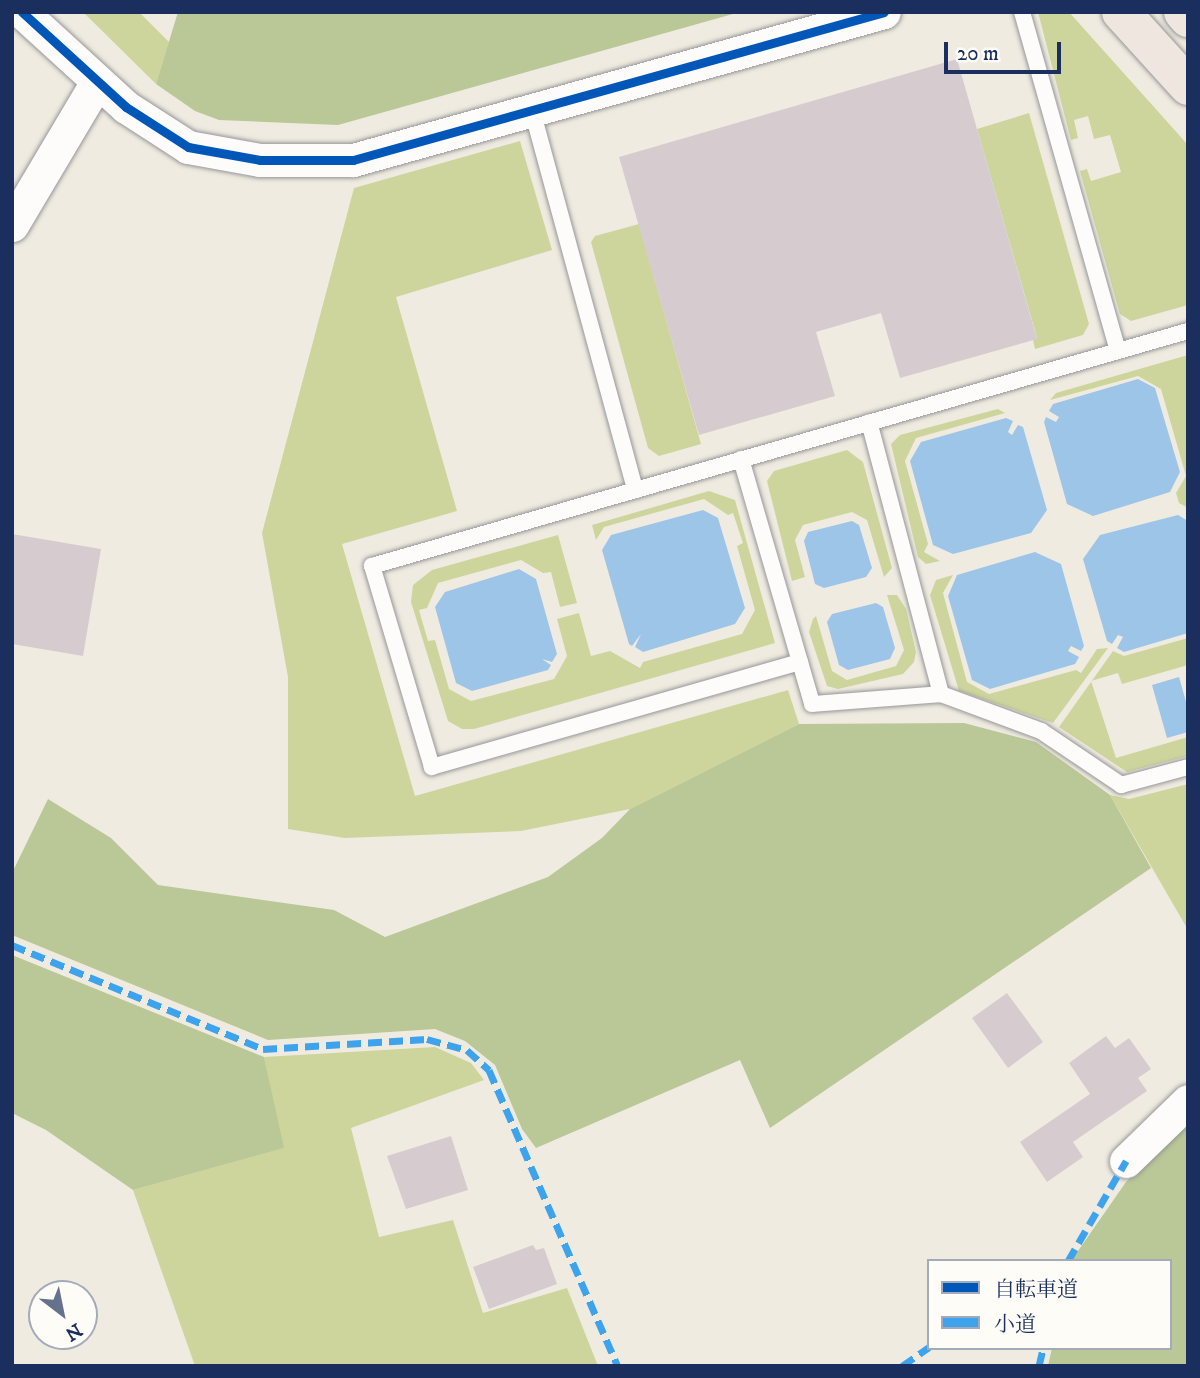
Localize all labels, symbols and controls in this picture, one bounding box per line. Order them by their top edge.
scale bar [948,28,1065,72]
text: 20 m [957,41,999,67]
legend [927,1259,1172,1350]
text: 自転車道 [994,1277,1078,1303]
north arrow [28,1280,98,1350]
text: 小道 [994,1312,1036,1338]
text: N [61,1318,86,1345]

